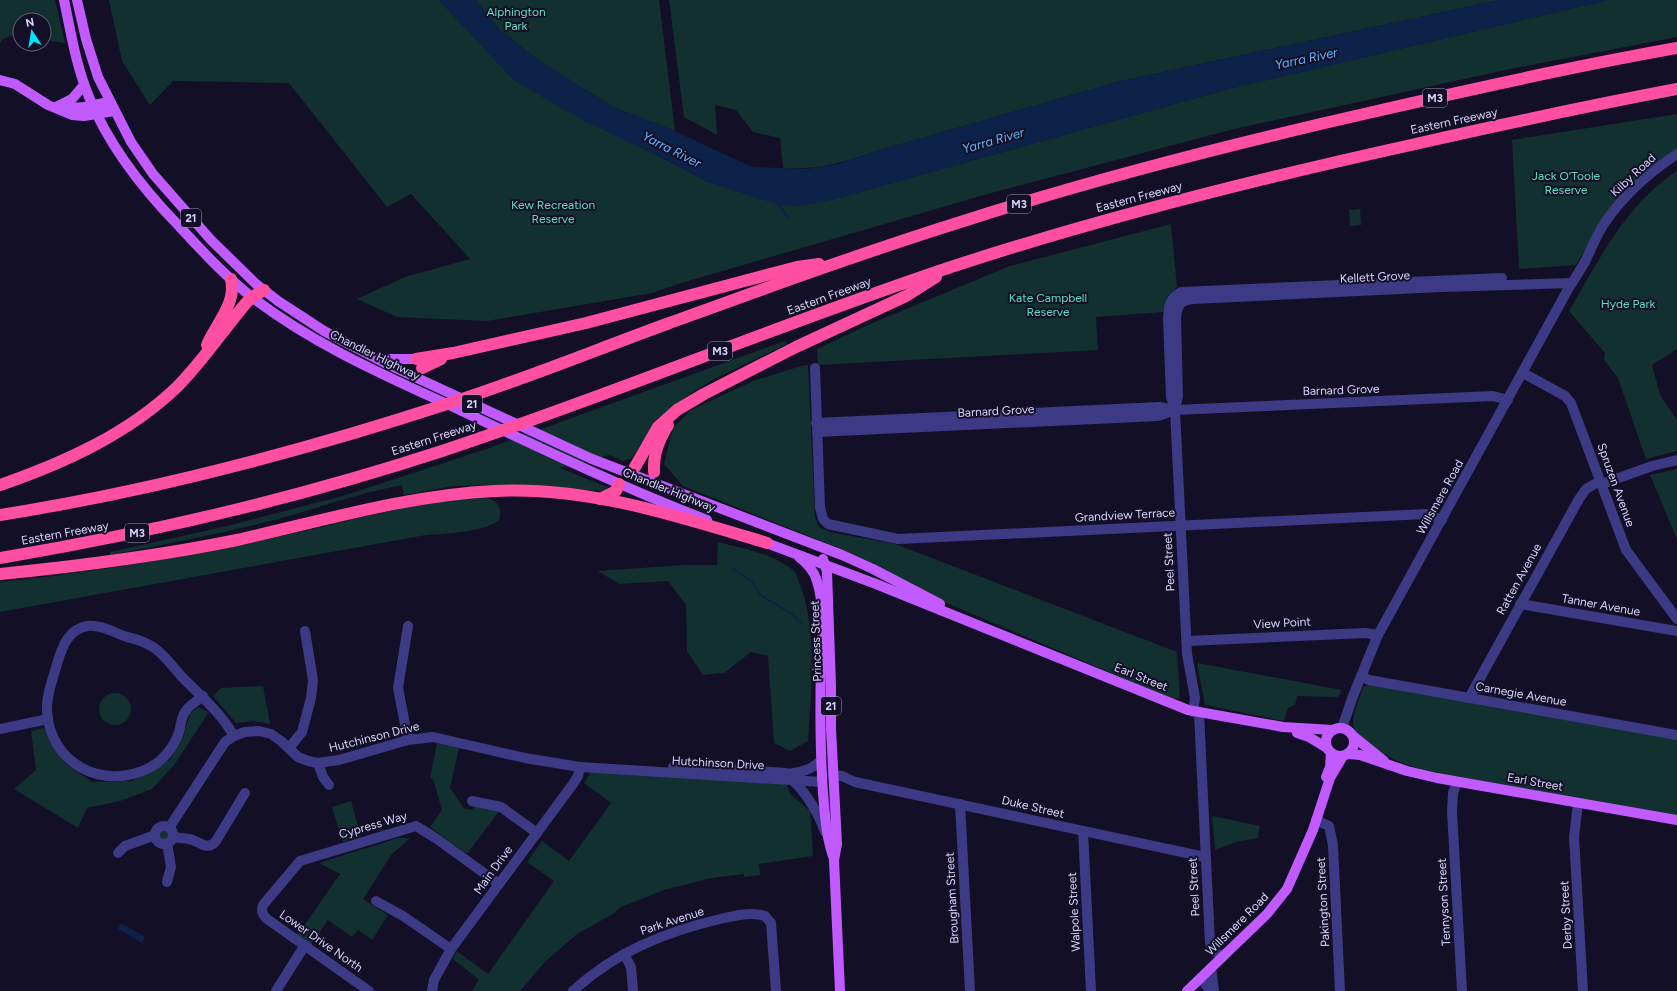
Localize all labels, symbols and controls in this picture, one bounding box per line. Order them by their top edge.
park label: Alphington Park [486,5,546,33]
north arrow [12,12,52,52]
text: N [25,15,36,30]
water label: Yarra River [1273,44,1339,72]
road number: M3 [1423,89,1447,107]
street label: Eastern Freeway [1409,105,1499,137]
water label: Yarra River [960,124,1026,156]
water label: Yarra River [640,128,704,171]
street label: Kilby Road [1608,151,1658,199]
park label: Jack O'Toole Reserve [1532,169,1601,197]
street label: Eastern Freeway [1094,179,1184,215]
road number: M3 [1007,195,1031,213]
park label: Kew Recreation Reserve [511,198,595,226]
road number: 21 [181,209,201,227]
street label: Kellett Grove [1340,268,1411,286]
street label: Eastern Freeway [785,274,874,318]
park label: Kate Campbell Reserve [1009,291,1087,319]
park label: Hyde Park [1601,297,1655,311]
street label: Chandler Highway [328,327,423,383]
road number: M3 [708,342,732,360]
street label: Barnard Grove [1302,382,1380,398]
road number: 21 [462,395,482,413]
street label: Barnard Grove [957,402,1035,420]
street label: Eastern Freeway [390,417,479,458]
street label: Spruzen Avenue [1594,441,1638,529]
street label: Willsmere Road [1414,457,1466,537]
street label: Chandler Highway [621,465,718,515]
street label: Grandview Terrace [1074,505,1176,525]
street label: Eastern Freeway [20,518,111,548]
road number: M3 [125,524,149,542]
street label: Peel Street [1160,532,1178,592]
street label: Ratten Avenue [1494,540,1545,617]
street label: Tanner Avenue [1561,591,1642,619]
street label: Princess Street [808,600,824,682]
street label: View Point [1253,614,1312,631]
street label: Earl Street [1112,660,1170,694]
street label: Carnegie Avenue [1474,679,1568,709]
road number: 21 [821,697,841,715]
street label: Hutchinson Drive [327,719,421,755]
street label: Hutchinson Drive [671,754,765,772]
street label: Earl Street [1506,770,1564,794]
street label: Duke Street [1000,793,1066,821]
street label: Cypress Way [337,808,409,841]
street label: Main Drive [471,843,516,897]
street label: Brougham Street [943,851,961,944]
street label: Pakington Street [1314,856,1332,947]
street label: Peel Street [1185,857,1203,917]
street label: Tennyson Street [1435,857,1453,946]
street label: Walpole Street [1065,871,1083,952]
street label: Derby Street [1557,880,1575,950]
street label: Willsmere Road [1203,890,1271,958]
street label: Park Avenue [638,904,706,938]
street label: Lower Drive North [277,907,365,975]

